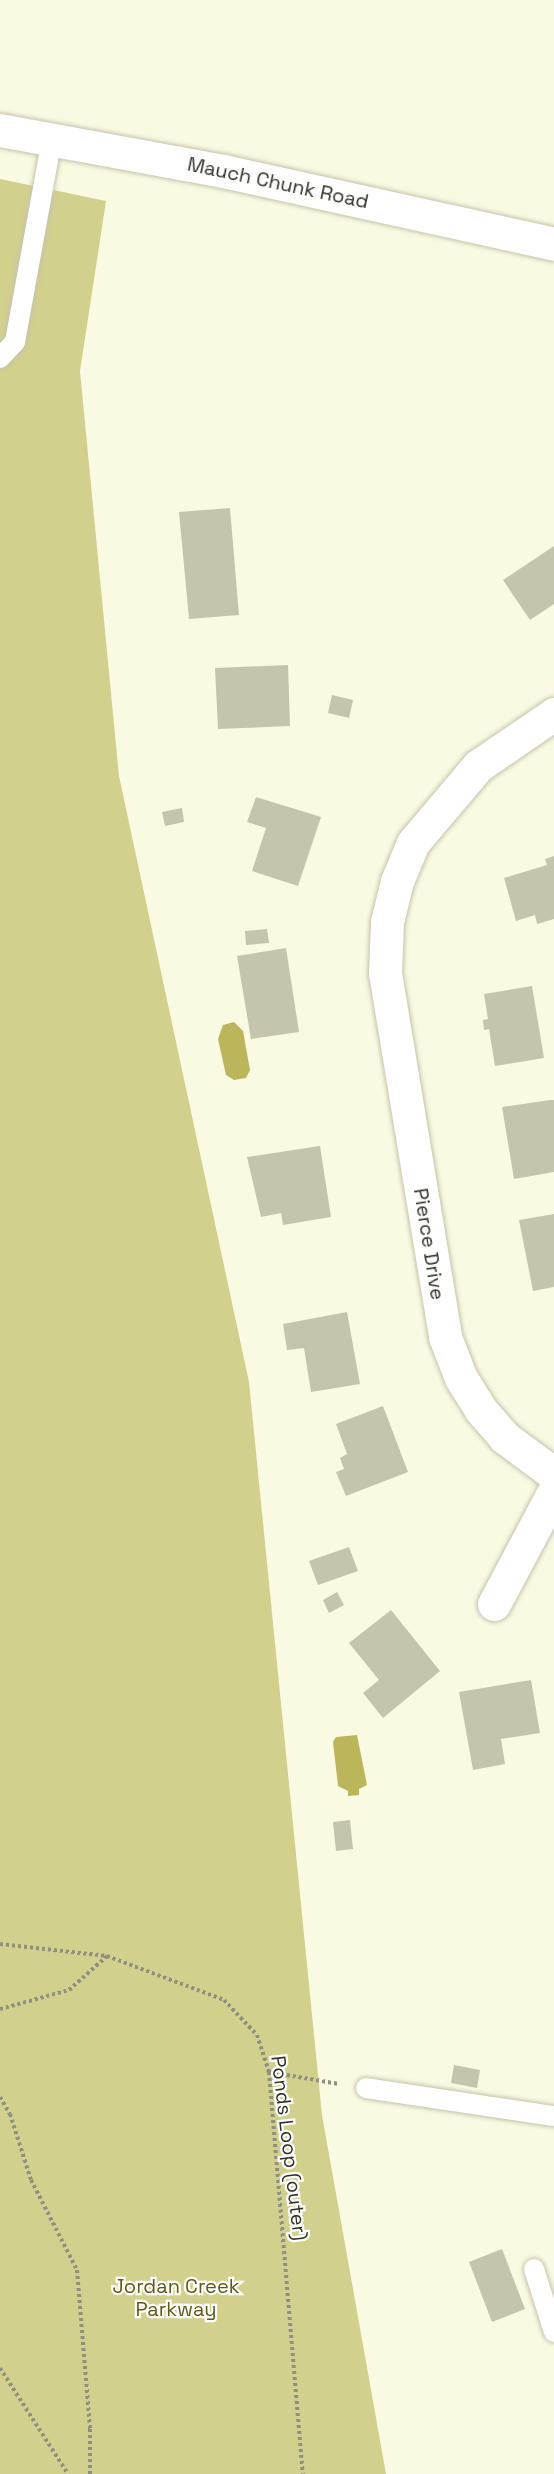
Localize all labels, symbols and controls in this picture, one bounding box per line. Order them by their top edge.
street label: Mauch Chunk Road [185,152,371,214]
street label: Pierce Drive [408,1186,450,1302]
street label: Ponds Loop (outer) [266,2054,312,2242]
park label: Jordan Creek Parkway [112,2275,240,2322]

